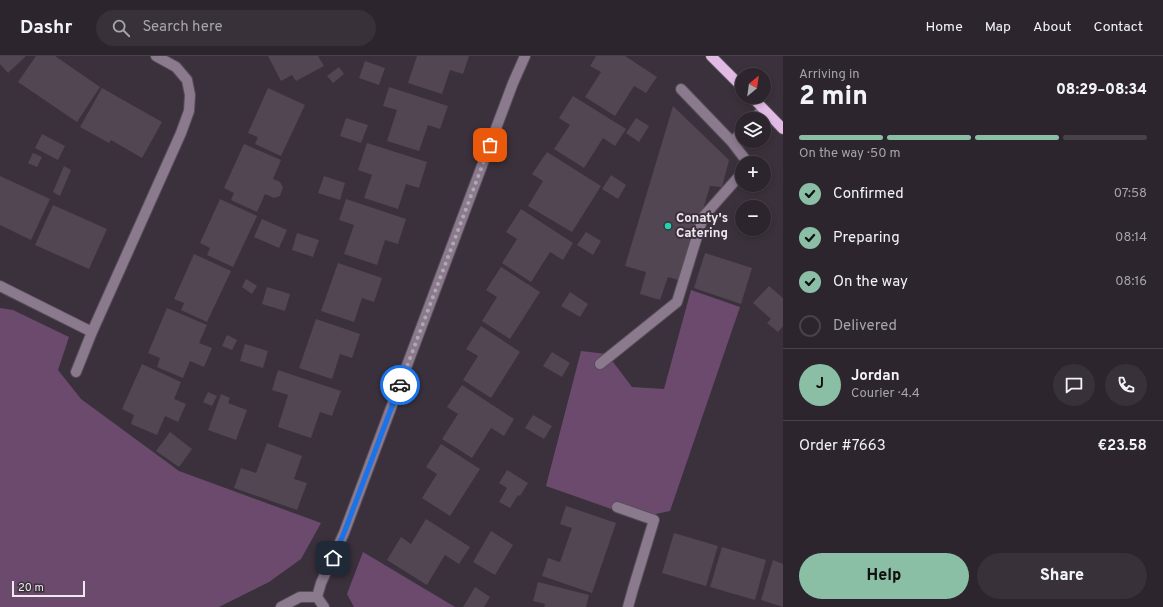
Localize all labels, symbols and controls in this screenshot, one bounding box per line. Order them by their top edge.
search box [96,10,376,46]
text: Dashr [20,16,72,40]
icon: search [110,17,132,39]
text: Search here [142,18,223,37]
text: Home [926,19,963,36]
text: Map [985,19,1011,36]
text: About [1033,19,1072,36]
text: Contact [1094,19,1143,36]
text: Arriving in [799,67,860,83]
north arrow [735,68,771,104]
map controls [735,68,771,236]
text: 2 min [799,81,868,114]
text: 08:29–08:34 [1056,81,1147,100]
button: layers [735,112,771,148]
pin [473,128,507,162]
icon: bag [479,134,501,156]
text: On the way · 50 m [799,146,901,162]
button: + [735,156,771,192]
icon: check [799,183,821,205]
text: Confirmed [833,185,904,204]
text: 07:58 [1114,186,1147,202]
button: − [735,200,771,236]
place label: Conaty's Catering [676,211,728,242]
marker: Conaty's Catering [663,221,673,231]
icon: check [799,227,821,249]
text: Preparing [833,229,900,248]
text: 08:14 [1115,230,1147,246]
icon: check [799,271,821,293]
text: On the way [833,273,908,292]
text: 08:16 [1115,274,1147,290]
text: Delivered [833,317,897,336]
button: chat [1053,364,1095,406]
button: phone [1105,364,1147,406]
courier [380,365,420,405]
text: Jordan [851,367,900,386]
icon: car [389,374,411,396]
text: J [816,375,824,394]
text: Courier · 4.4 [851,386,920,402]
text: Order #7663 [799,437,886,456]
text: €23.58 [1097,437,1147,456]
pin [316,541,350,575]
icon: home [322,547,344,569]
button: Help [799,553,969,599]
button: Share [977,553,1147,599]
scale bar [12,579,85,598]
text: 20 m [18,581,44,595]

